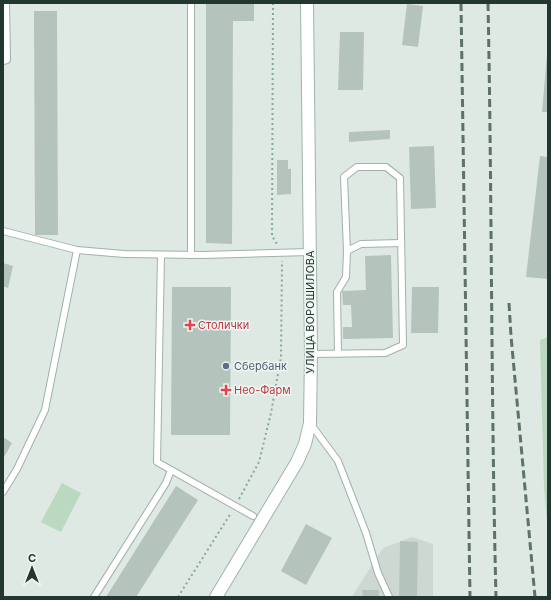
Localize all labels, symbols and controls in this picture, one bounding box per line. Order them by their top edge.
street label: УЛИЦА ВОРОШИЛОВА [303,250,317,374]
place label: Столички [198,318,249,332]
marker: Столички [185,320,195,330]
place label: Сбербанк [234,359,287,373]
marker: Сбербанк [221,361,231,371]
place label: Нео-Фарм [234,383,291,397]
marker: Нео-Фарм [221,385,231,395]
north arrow [12,548,52,588]
text: С [28,551,36,565]

